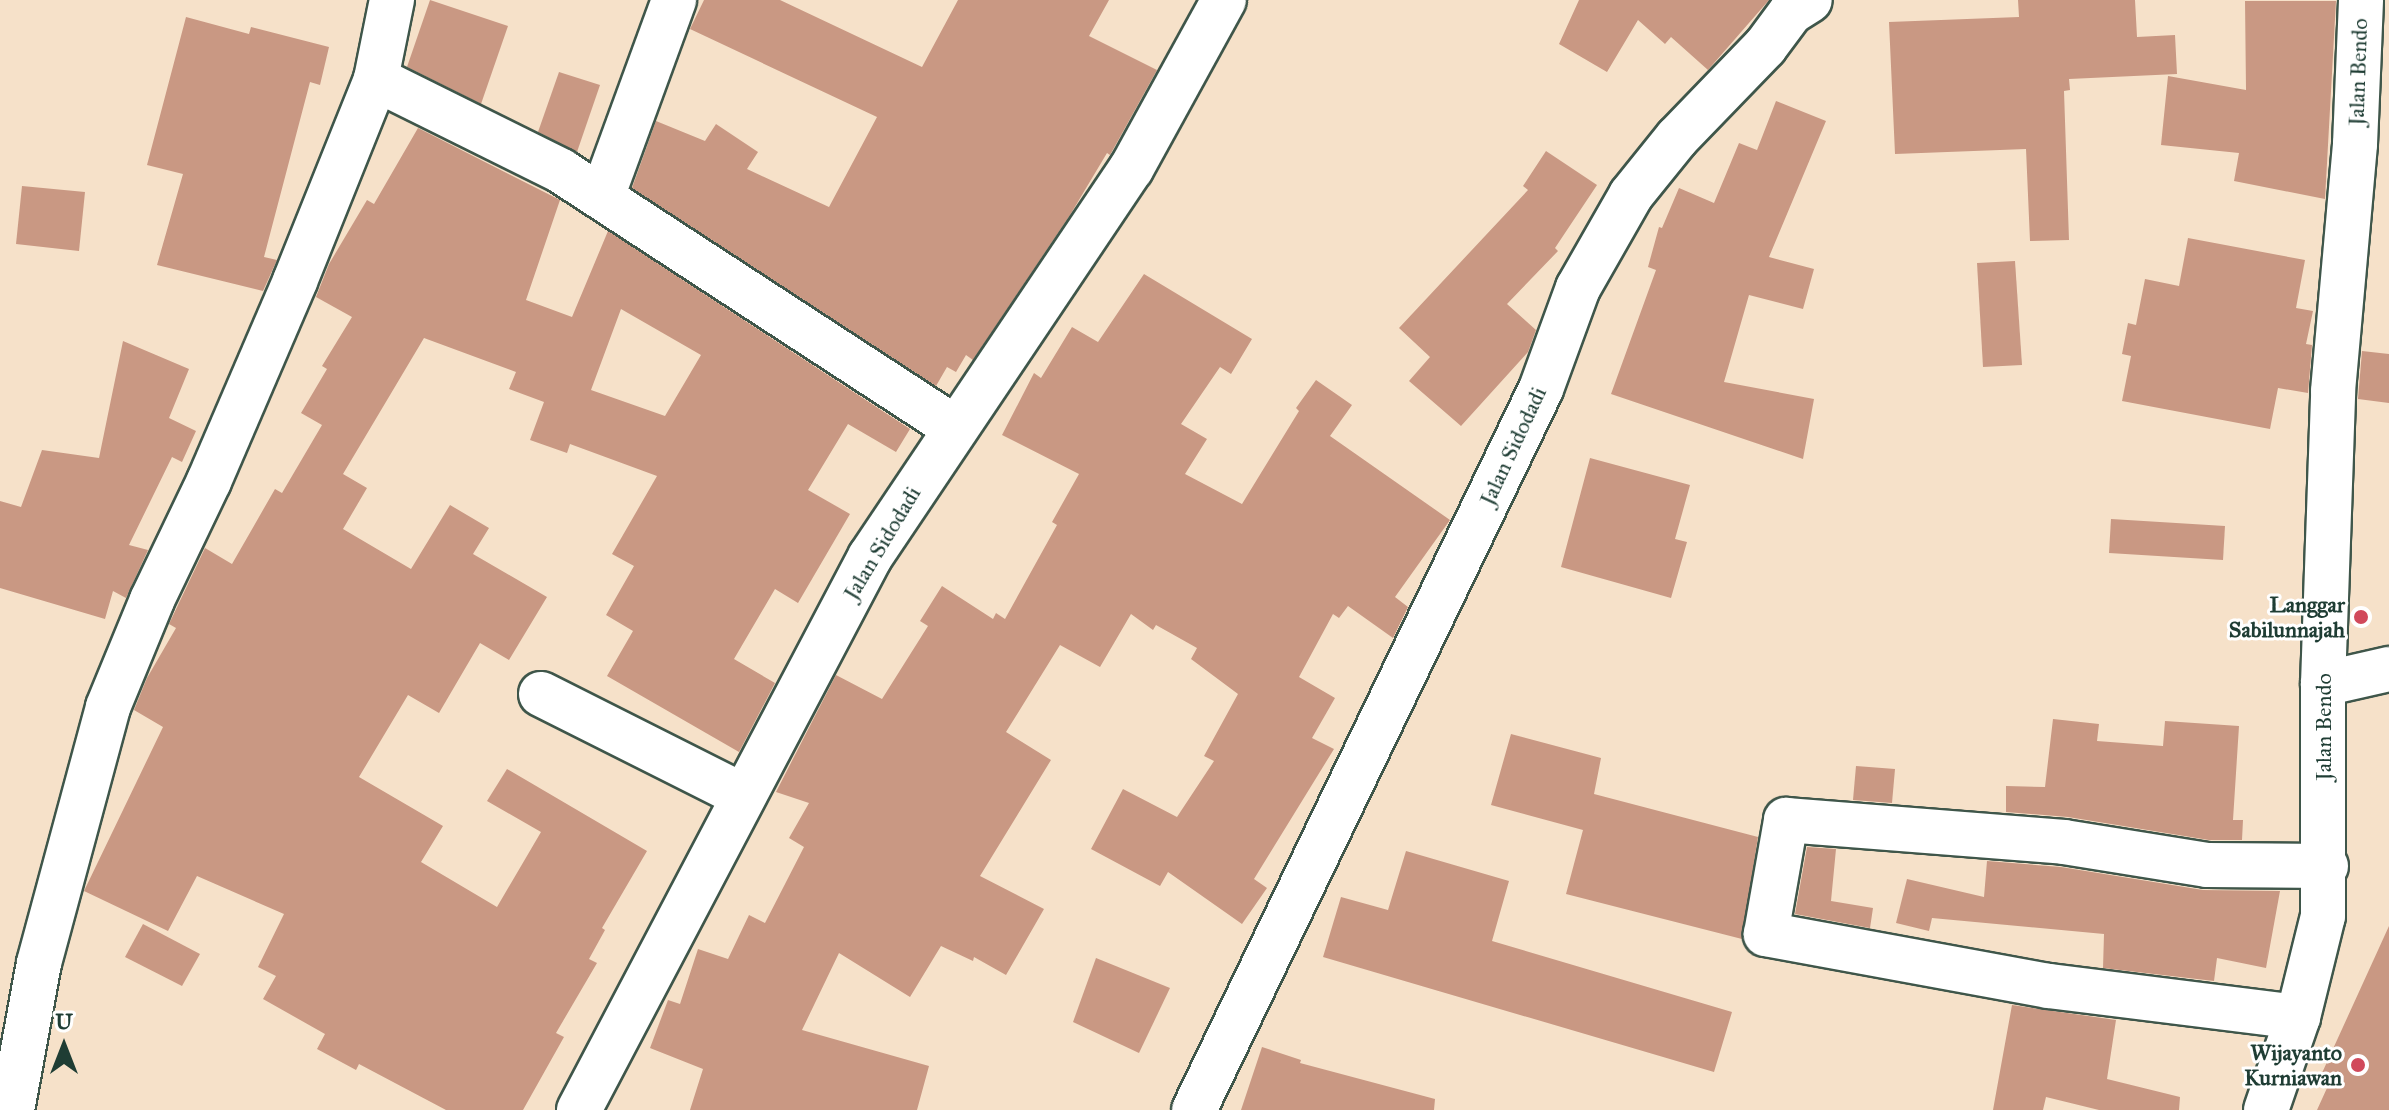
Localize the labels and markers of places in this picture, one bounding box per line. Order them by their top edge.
place label: Langgar Sabilunnajah [2229,591,2345,642]
marker: Langgar Sabilunnajah [2352,608,2370,626]
place label: Wijayanto Kurniawan [2244,1039,2342,1090]
marker: Wijayanto Kurniawan [2349,1056,2367,1074]

